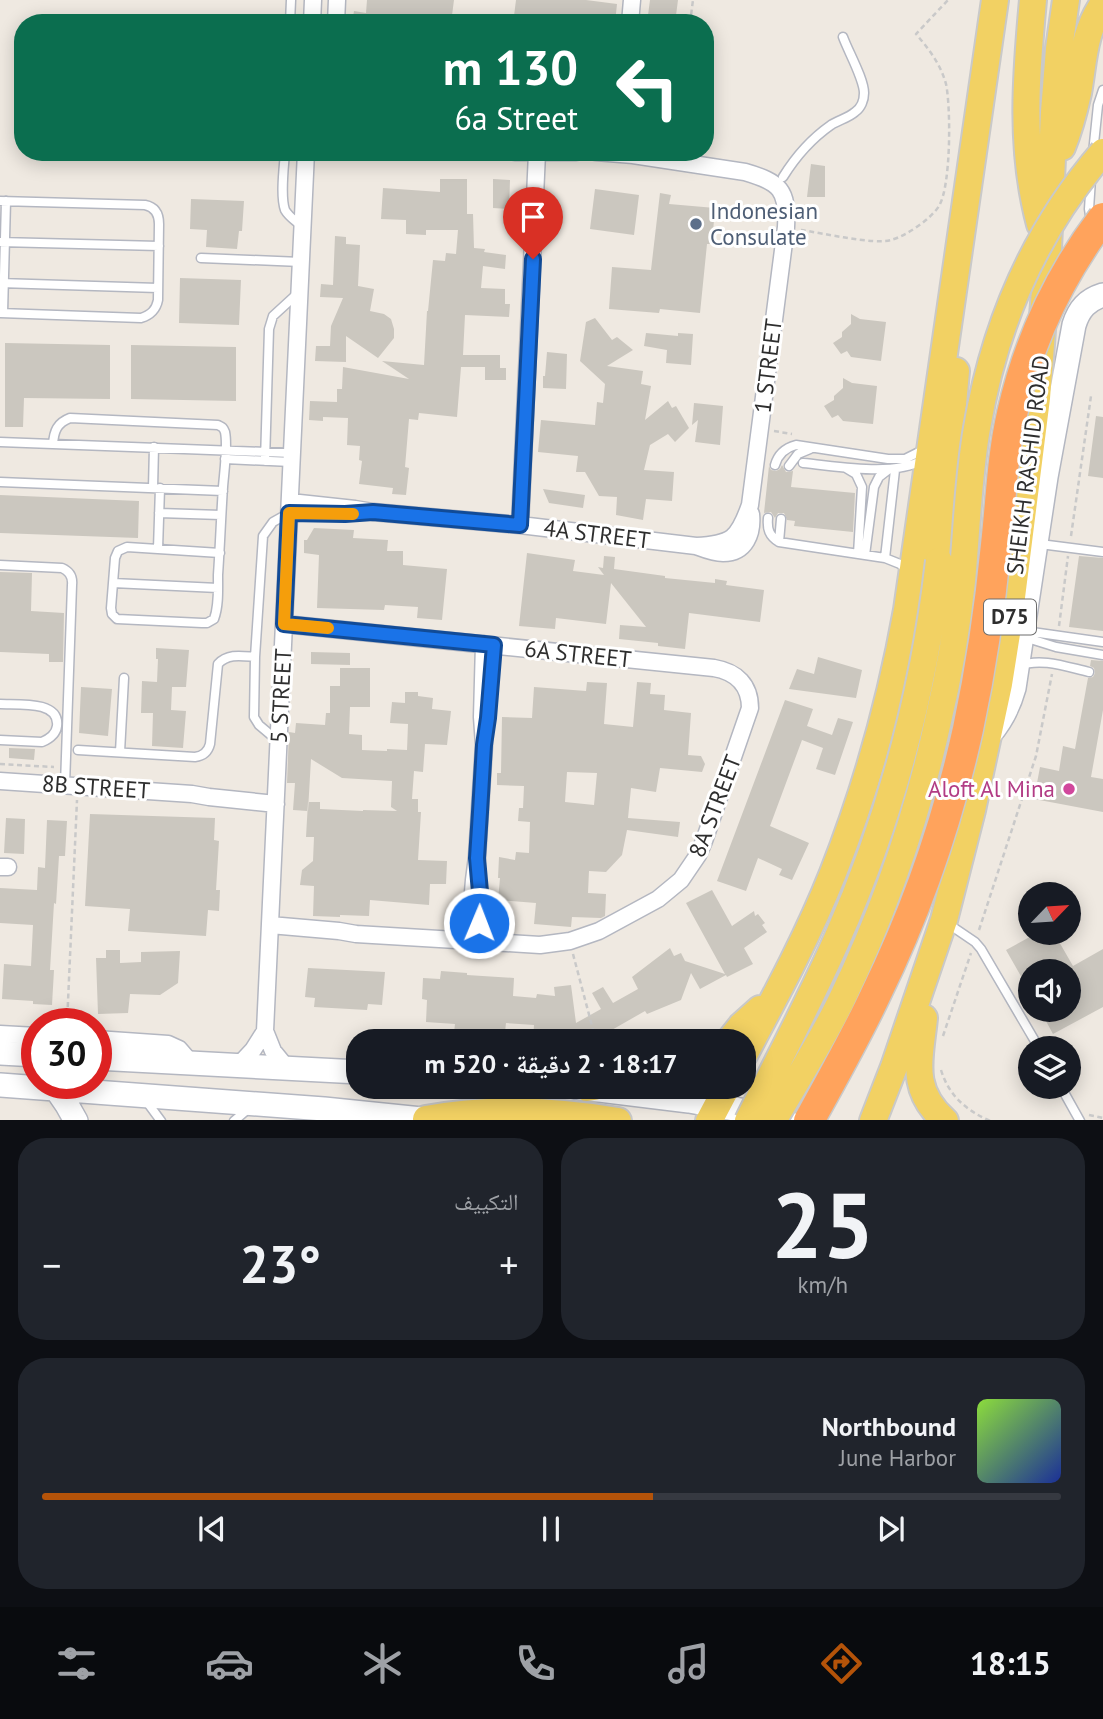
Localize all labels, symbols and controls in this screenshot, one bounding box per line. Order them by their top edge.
text: 130 m [443,35,578,99]
icon: left [602,42,693,133]
text: 6a Street [454,97,578,139]
pin [503,187,563,259]
place label: Indonesian Consulate [710,196,818,251]
icon: arrive [514,198,552,236]
marker: Indonesian Consulate [688,216,704,232]
street label: 1 STREET [747,317,788,415]
street label: SHEIKH RASHID ROAD [1000,354,1055,576]
street label: 4A STREET [542,513,652,554]
road number: D75 [984,600,1036,634]
street label: 6A STREET [523,633,633,674]
street label: 5 STREET [264,648,297,744]
street label: 8A STREET [682,750,747,861]
street label: 8B STREET [41,768,151,805]
place label: Aloft Al Mina [928,774,1055,803]
marker: Aloft Al Mina [1061,781,1077,797]
north arrow [1018,882,1082,945]
map controls [1018,882,1081,1099]
position arrow [442,886,516,960]
button: sound [1018,959,1081,1022]
speed limit sign: 30 [21,1008,112,1099]
button: layers [1018,1036,1081,1099]
text: 18:17 · 2 دقيقة · 520 m [424,1047,678,1080]
text: 25 [771,1165,874,1283]
text: التكييف [454,1187,519,1216]
text: 23° [239,1230,321,1297]
text: − [42,1240,61,1289]
text: + [499,1240,518,1289]
text: km/h [798,1270,848,1299]
text: Northbound [822,1410,956,1443]
text: June Harbor [839,1443,956,1472]
icon: previous [193,1510,231,1548]
icon: pause [532,1510,570,1548]
icon: next [872,1510,910,1548]
icon: filters [52,1639,101,1688]
icon: car [205,1639,254,1688]
icon: climate [358,1639,407,1688]
icon: phone [511,1639,560,1688]
icon: music [664,1639,713,1688]
icon: directions [817,1639,866,1688]
text: 18:15 [970,1642,1051,1684]

